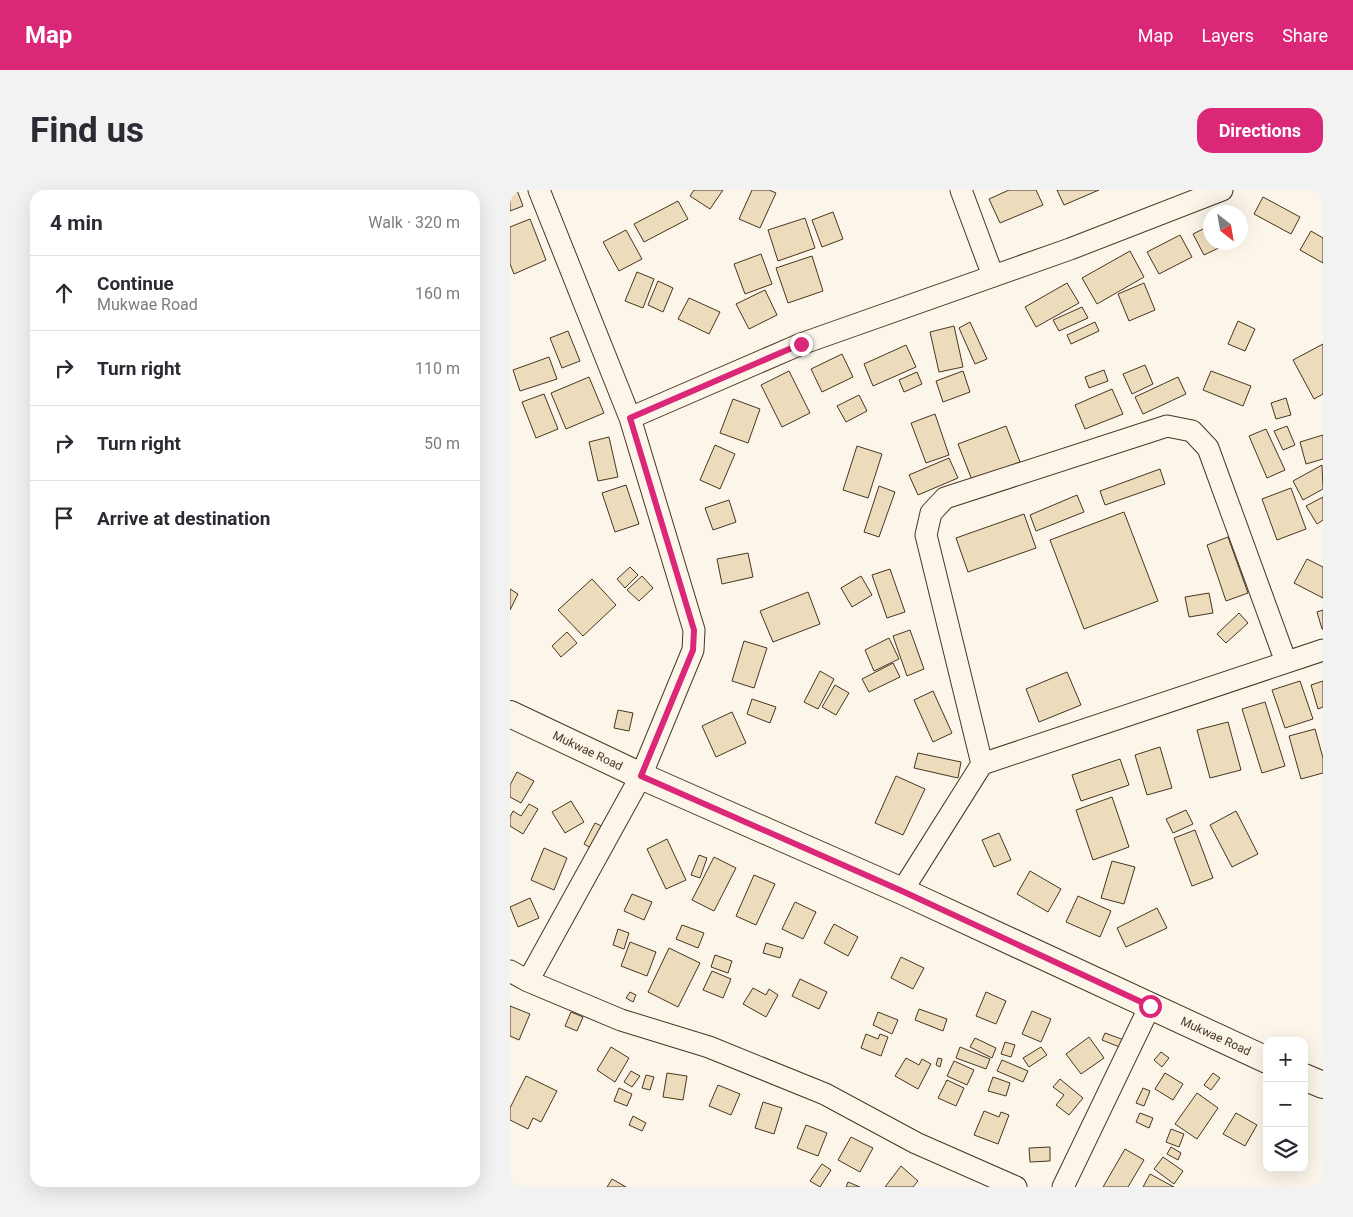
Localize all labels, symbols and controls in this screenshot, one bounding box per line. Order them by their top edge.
text: Map [25,21,72,49]
text: Map [1138,25,1173,46]
text: Layers [1201,25,1254,46]
text: Share [1282,25,1328,46]
button: Directions [1197,108,1323,153]
text: Find us [30,110,144,151]
north arrow [1203,205,1248,250]
text: 4 min [50,211,103,235]
text: Walk · 320 m [368,213,460,232]
text: Continue [97,272,174,295]
icon: ahead [50,279,78,307]
text: 160 m [415,284,460,303]
text: Mukwae Road [97,295,198,314]
route end [790,333,813,356]
icon: right [50,354,78,382]
text: Turn right [97,357,181,380]
text: 110 m [415,359,460,378]
icon: right [50,429,78,457]
text: Turn right [97,432,181,455]
text: 50 m [424,434,460,453]
icon: arrive [50,504,78,532]
text: Arrive at destination [97,507,270,530]
street label: Mukwae Road [551,728,625,773]
route start [1139,995,1162,1018]
street label: Mukwae Road [1179,1014,1253,1059]
map controls [1263,1037,1308,1172]
button: + [1263,1037,1308,1082]
button: − [1263,1082,1308,1127]
button: layers [1263,1127,1308,1172]

